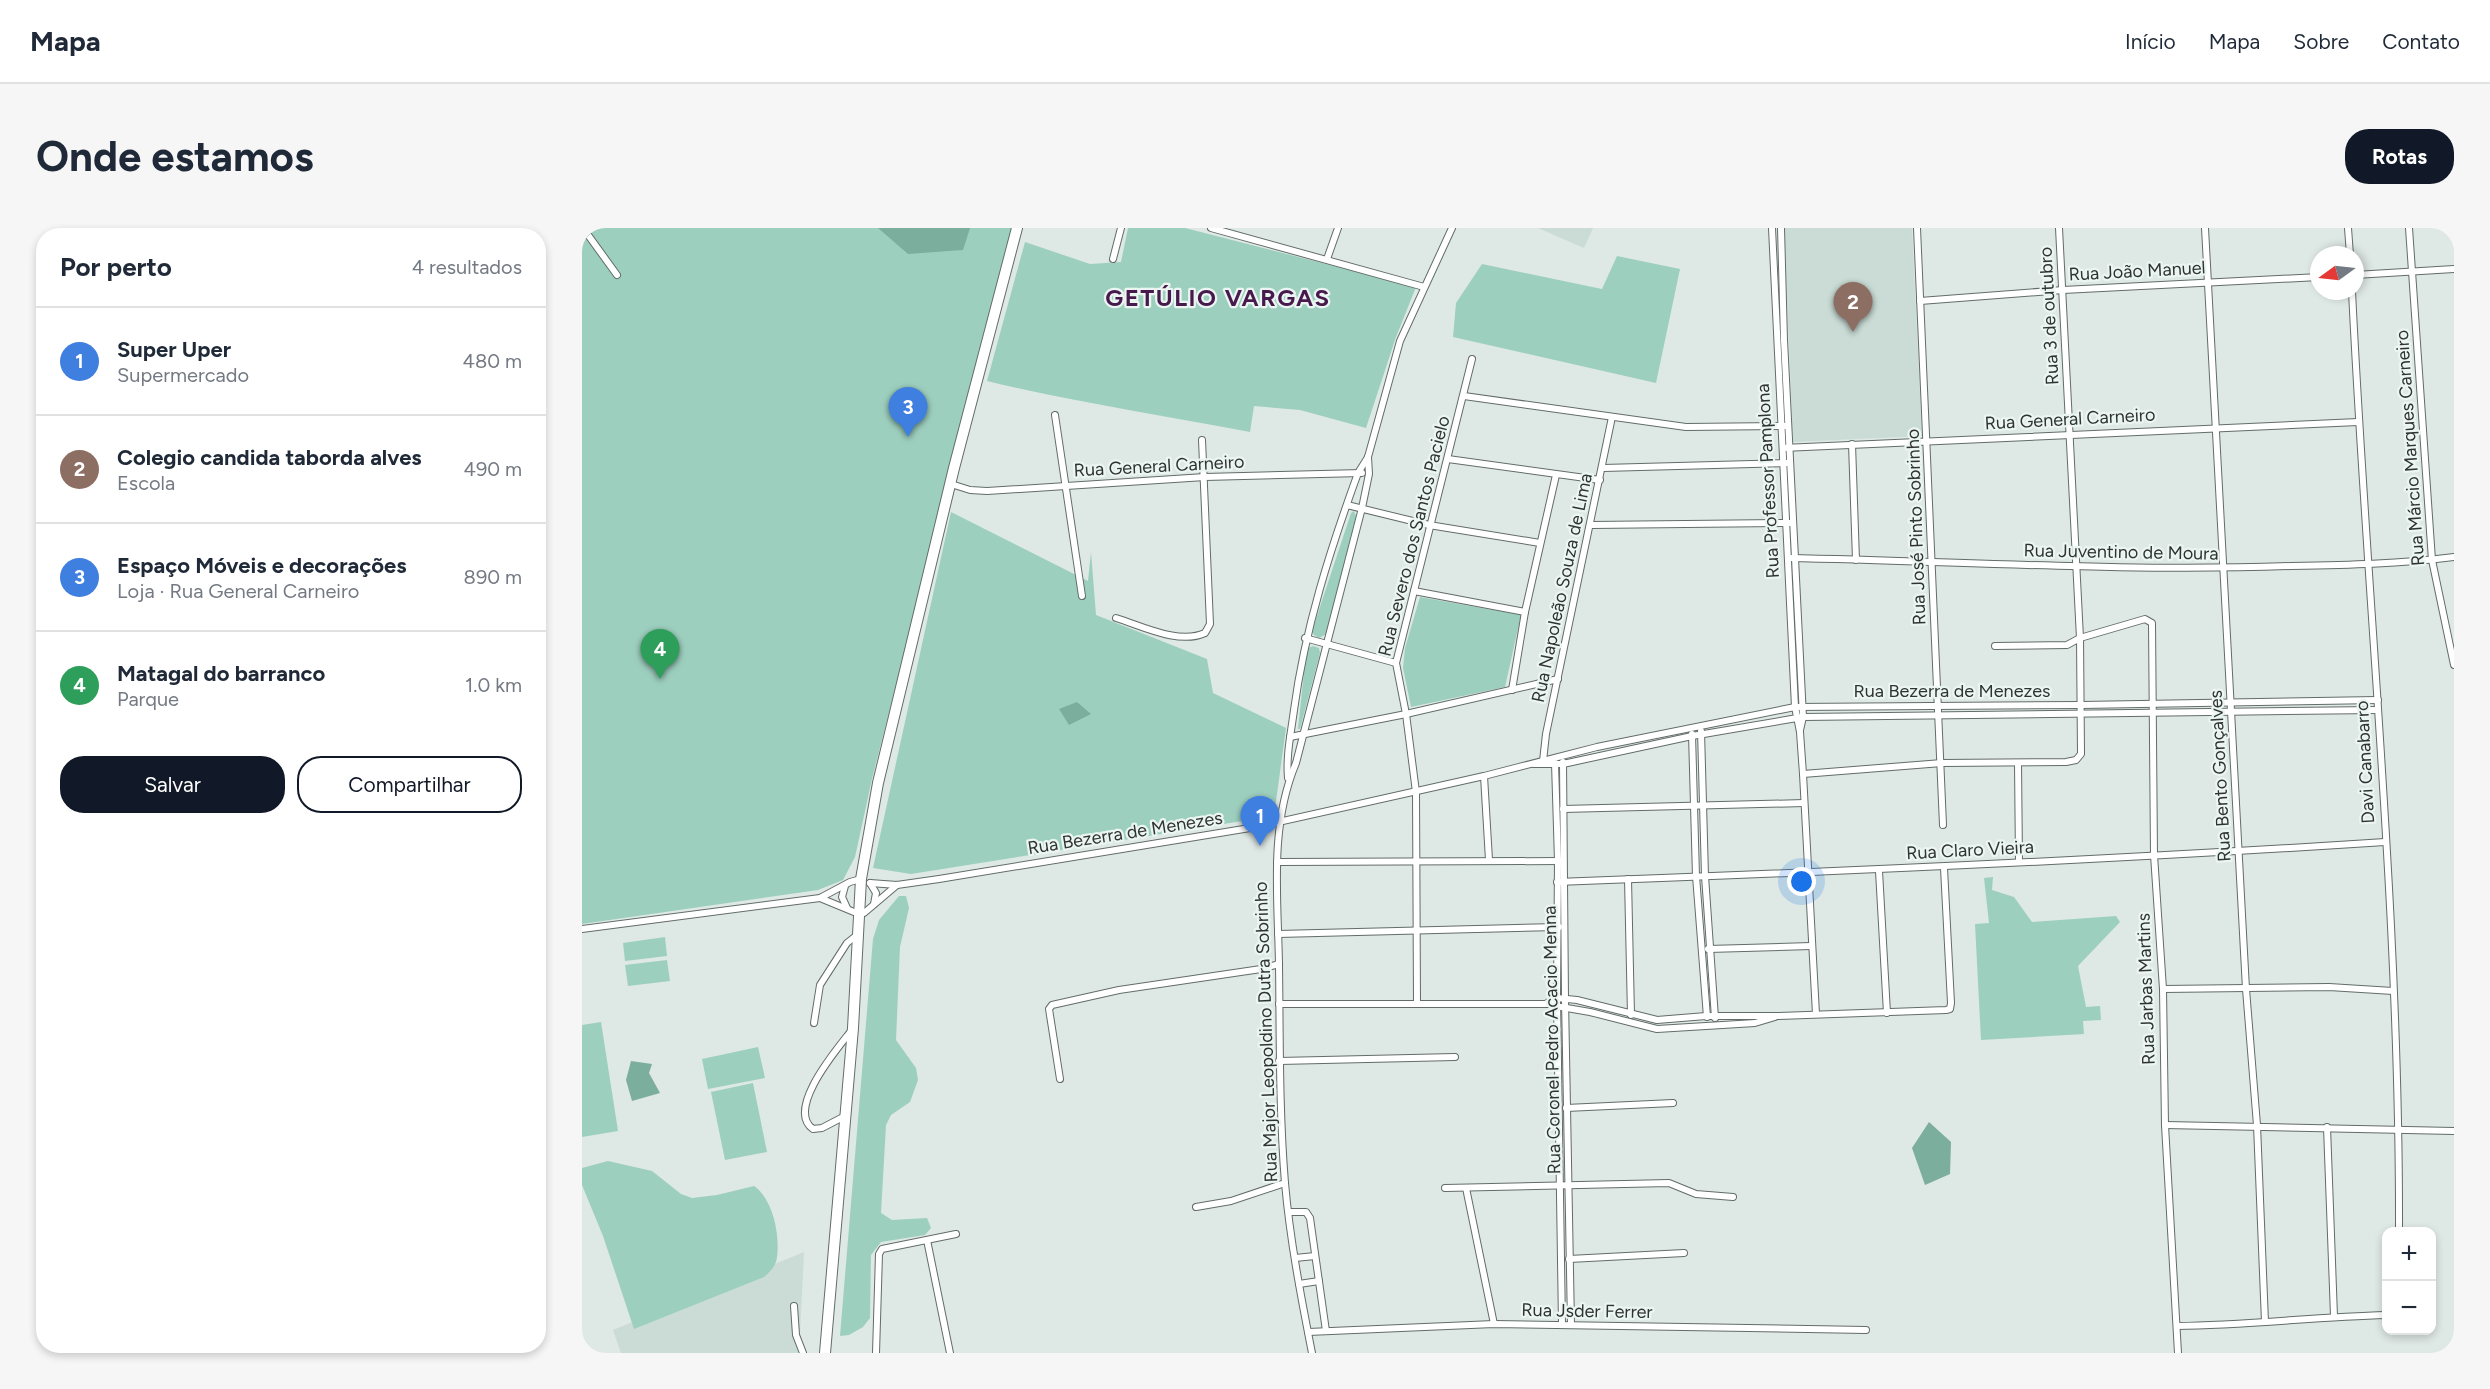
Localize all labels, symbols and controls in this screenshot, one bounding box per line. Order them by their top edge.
text: Mapa [30,24,101,58]
text: Início [2125,29,2176,54]
text: Mapa [2209,29,2260,54]
text: Sobre [2293,29,2349,54]
text: Contato [2382,29,2460,54]
button: Rotas [2345,129,2454,184]
text: Onde estamos [36,131,314,182]
street label: Rua 3 de outubro [2034,246,2064,386]
north arrow [2310,246,2364,300]
text: Por perto [60,251,172,283]
text: 4 resultados [412,255,522,279]
street label: Rua João Manuel [2068,256,2206,286]
pin: 2 [1834,282,1872,332]
district label: GETÚLIO VARGAS [1105,283,1331,312]
street label: Rua Márcio Marques Carneiro [2391,329,2429,567]
text: Super Uper [117,336,231,363]
text: 1 [75,349,84,373]
text: 480 m [463,349,522,373]
text: Supermercado [117,363,249,387]
street label: Rua Professor Pamplona [1752,383,1784,579]
pin: 3 [888,388,928,437]
street label: Rua General Carneiro [1984,404,2156,434]
street label: Rua Severo dos Santos Pacielo [1373,413,1455,659]
street label: Rua José Pinto Sobrinho [1902,428,1930,626]
text: Colegio candida taborda alves [117,444,422,471]
street label: Rua General Carneiro [1073,451,1245,481]
text: 2 [74,457,85,481]
text: 490 m [463,457,522,481]
text: Escola [117,471,175,495]
street label: Rua Napoleão Souza de Lima [1527,471,1597,705]
street label: Rua Juventino de Moura [2023,539,2219,565]
text: Espaço Móveis e decorações [117,552,406,579]
text: 3 [74,565,85,589]
text: 890 m [464,565,522,589]
text: Loja · Rua General Carneiro [117,579,359,603]
pin: 4 [640,630,680,679]
text: Matagal do barranco [117,660,325,687]
text: 4 [73,673,86,697]
text: 1.0 km [465,673,522,697]
street label: Rua Bezerra de Menezes [1853,680,2051,702]
text: Parque [117,687,179,711]
street label: Rua Bento Gonçalves [2205,690,2235,862]
street label: Davi Canabarro [2351,700,2379,824]
button: Salvar [60,756,285,813]
button: Compartilhar [297,756,522,813]
pin: 1 [1240,796,1280,846]
street label: Rua Bezerra de Menezes [1026,807,1224,859]
street label: Rua Claro Vieira [1906,836,2034,864]
your location [1787,867,1816,896]
street label: Rua Major Leopoldino Dutra Sobrinho [1250,881,1282,1183]
street label: Rua Coronel Pedro Acacio Menna [1539,905,1565,1175]
street label: Rua Jarbas Martins [2132,913,2160,1065]
map controls [2382,1227,2436,1335]
button: + [2382,1227,2436,1281]
button: − [2382,1281,2436,1335]
street label: Rua Jsder Ferrer [1521,1299,1653,1323]

